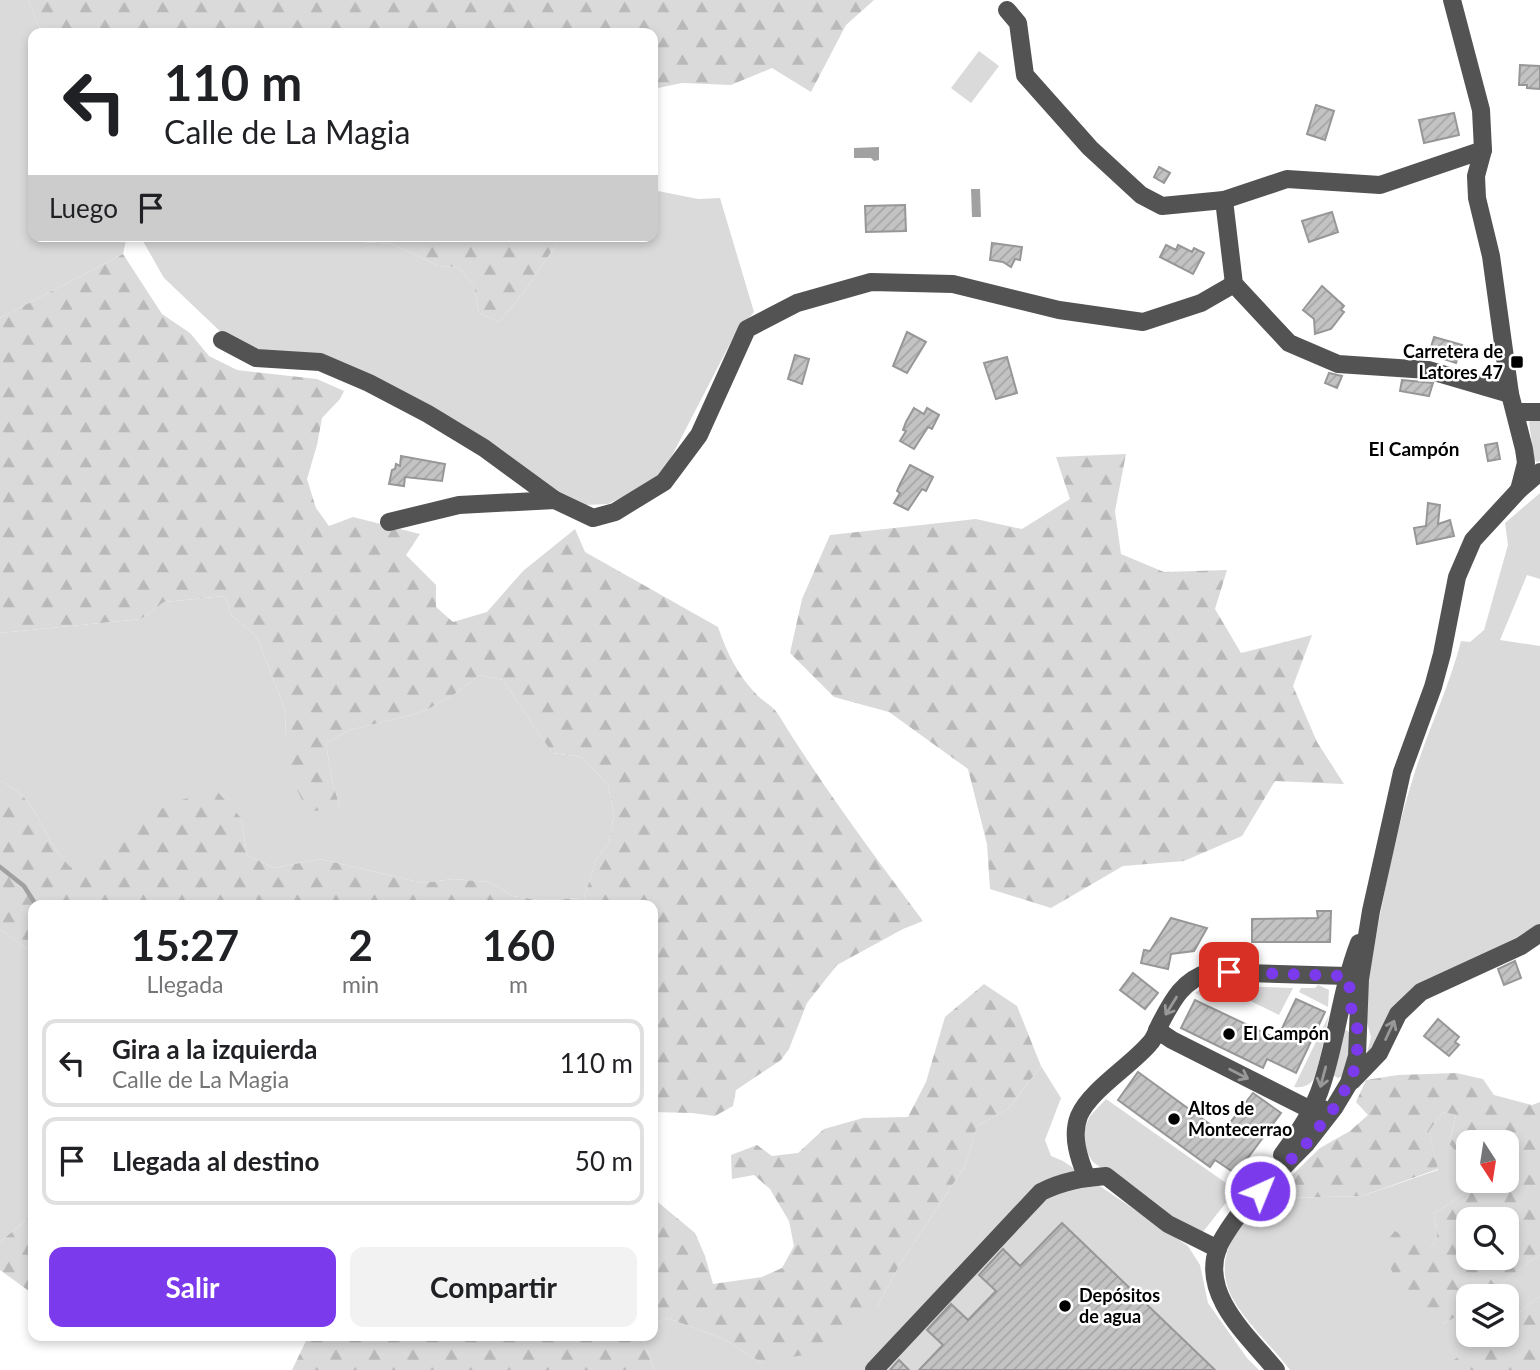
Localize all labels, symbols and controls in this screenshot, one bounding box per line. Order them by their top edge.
text: 110 m [164,53,302,111]
icon: left [49,56,140,147]
text: Calle de La Magia [164,112,410,151]
icon: arrive [132,189,170,227]
text: Luego [49,192,118,224]
place label: Carretera de Latores 47 [1403,340,1503,383]
marker: Carretera de Latores 47 [1509,354,1525,370]
district label: El Campón [1369,437,1459,460]
text: 15:27 [131,920,239,970]
text: 2 [348,920,373,970]
text: 160 [482,920,555,970]
pin [1199,942,1259,1002]
icon: arrive [1210,953,1248,991]
text: Llegada [146,970,224,998]
text: min [342,970,379,998]
text: m [509,970,528,998]
one-way arrow [1163,996,1178,1015]
one-way arrow [1384,1020,1397,1041]
place label: El Campón [1243,1022,1329,1044]
marker: El Campón [1221,1026,1237,1042]
text: Gira a la izquierda [112,1033,318,1065]
icon: left [53,1044,91,1082]
text: 110 m [560,1047,633,1079]
text: Calle de La Magia [112,1065,289,1093]
one-way arrow [1316,1065,1329,1088]
one-way arrow [1228,1067,1249,1081]
place label: Altos de Montecerrao [1187,1097,1292,1140]
marker: Altos de Montecerrao [1166,1111,1182,1127]
north arrow [1456,1130,1519,1194]
map controls [1456,1130,1519,1347]
icon: arrive [53,1142,91,1180]
text: Llegada al destino [112,1145,319,1177]
text: 50 m [575,1145,633,1177]
position arrow [1223,1154,1297,1228]
button: search [1456,1207,1519,1270]
button: Salir [49,1247,336,1327]
button: Compartir [350,1247,637,1327]
place label: Depósitos de agua [1079,1284,1160,1327]
button: layers [1456,1284,1519,1347]
marker: Depósitos de agua [1057,1298,1073,1314]

